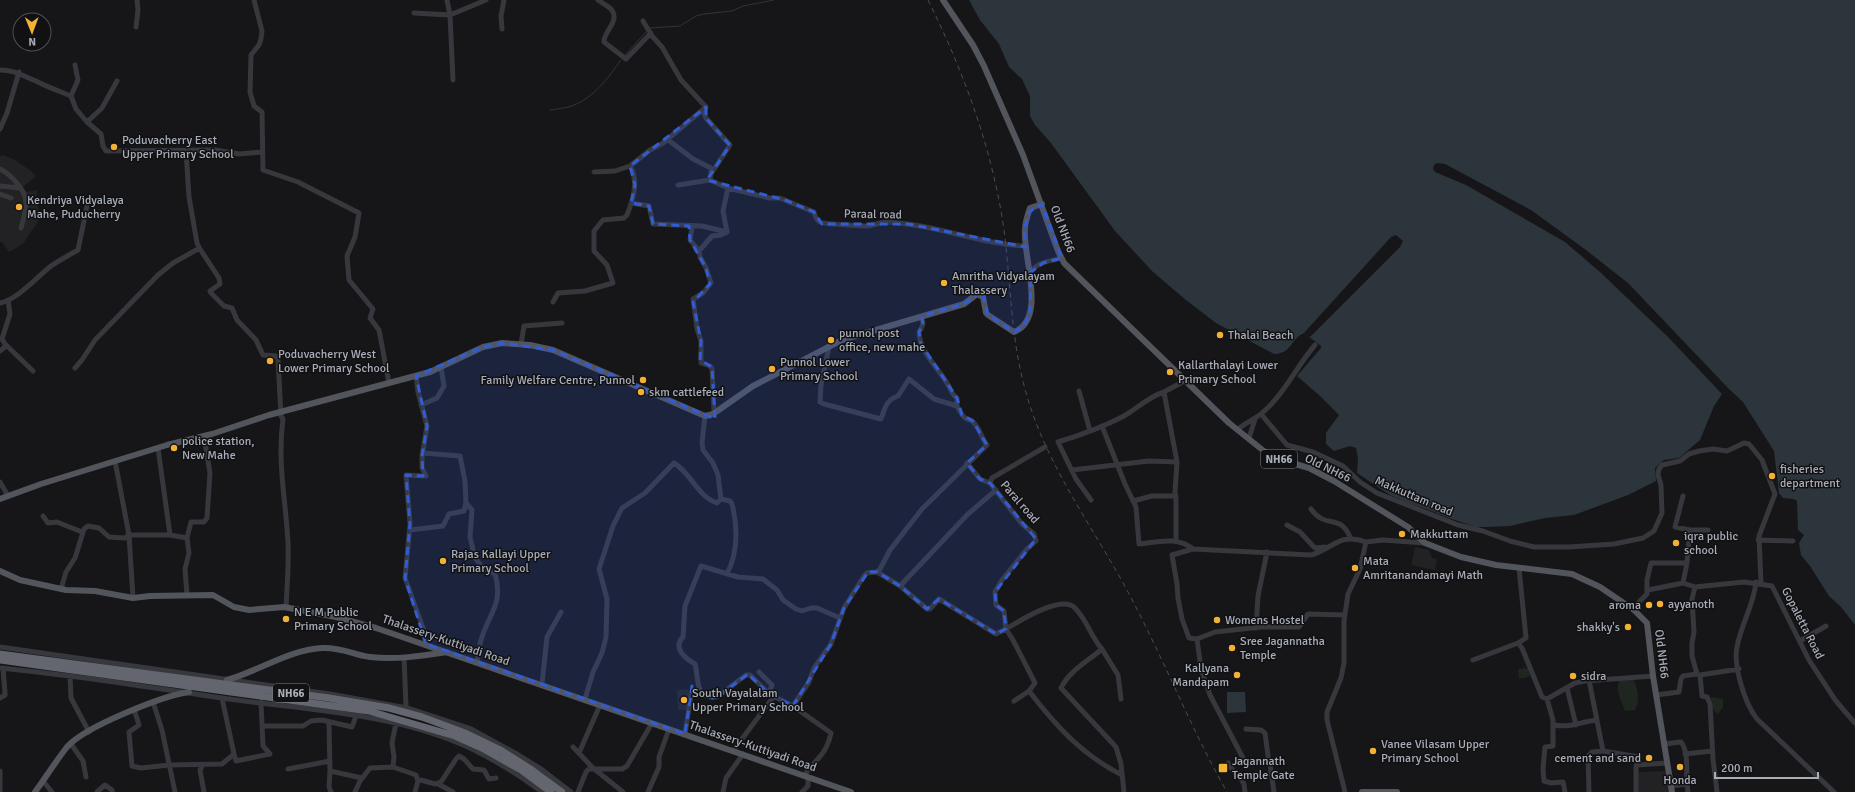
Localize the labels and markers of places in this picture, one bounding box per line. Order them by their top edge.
place label: Poduvacherry East Upper Primary School [122,133,234,162]
marker: Poduvacherry East Upper Primary School [109,142,119,152]
place label: Kendriya Vidyalaya Mahe, Puducherry [27,193,124,222]
marker: Kendriya Vidyalaya Mahe, Puducherry [14,202,24,212]
place label: Amritha Vidyalayam Thalassery [952,269,1055,298]
marker: Amritha Vidyalayam Thalassery [939,278,949,288]
place label: punnol post office, new mahe [839,326,925,355]
place label: Thalai Beach [1228,328,1294,343]
marker: Thalai Beach [1215,330,1225,340]
marker: punnol post office, new mahe [826,335,836,345]
place label: Poduvacherry West Lower Primary School [278,347,390,376]
place label: Punnol Lower Primary School [780,355,858,384]
marker: Poduvacherry West Lower Primary School [265,356,275,366]
place label: Kallarthalayi Lower Primary School [1178,358,1278,387]
marker: Punnol Lower Primary School [767,364,777,374]
marker: Kallarthalayi Lower Primary School [1165,367,1175,377]
place label: Family Welfare Centre, Punnol [480,373,635,388]
marker: Family Welfare Centre, Punnol [638,375,648,385]
place label: skm cattlefeed [649,385,724,400]
marker: skm cattlefeed [636,387,646,397]
place label: police station, New Mahe [182,434,255,463]
marker: police station, New Mahe [169,443,179,453]
place label: fisheries department [1780,462,1840,491]
marker: fisheries department [1767,471,1777,481]
place label: Makkuttam [1410,527,1468,542]
marker: Makkuttam [1397,529,1407,539]
place label: iqra public school [1684,529,1739,558]
marker: iqra public school [1671,538,1681,548]
place label: Rajas Kallayi Upper Primary School [451,547,551,576]
place label: Mata Amritanandamayi Math [1363,554,1483,583]
marker: Rajas Kallayi Upper Primary School [438,556,448,566]
marker: Mata Amritanandamayi Math [1350,563,1360,573]
place label: ayyanoth [1668,597,1715,612]
place label: aroma [1609,598,1641,613]
marker: ayyanoth [1655,599,1665,609]
marker: aroma [1644,600,1654,610]
place label: N E M Public Primary School [294,605,372,634]
place label: Womens Hostel [1225,613,1305,628]
marker: N E M Public Primary School [281,614,291,624]
marker: Womens Hostel [1212,615,1222,625]
place label: shakky's [1577,620,1620,635]
marker: shakky's [1623,622,1633,632]
place label: Sree Jagannatha Temple [1240,634,1325,663]
marker: Sree Jagannatha Temple [1227,643,1237,653]
place label: Kallyana Mandapam [1172,661,1229,690]
place label: sidra [1581,669,1606,684]
marker: Kallyana Mandapam [1232,670,1242,680]
marker: sidra [1568,671,1578,681]
place label: South Vayalalam Upper Primary School [692,686,804,715]
marker: South Vayalalam Upper Primary School [679,695,689,705]
place label: Vanee Vilasam Upper Primary School [1381,737,1490,766]
marker: Vanee Vilasam Upper Primary School [1368,746,1378,756]
place label: cement and sand [1555,751,1641,766]
marker: cement and sand [1644,753,1654,763]
place label: Jagannath Temple Gate [1232,754,1295,783]
marker: Jagannath Temple Gate [1217,762,1229,774]
marker: Honda [1675,762,1685,772]
place label: Honda [1663,773,1697,788]

